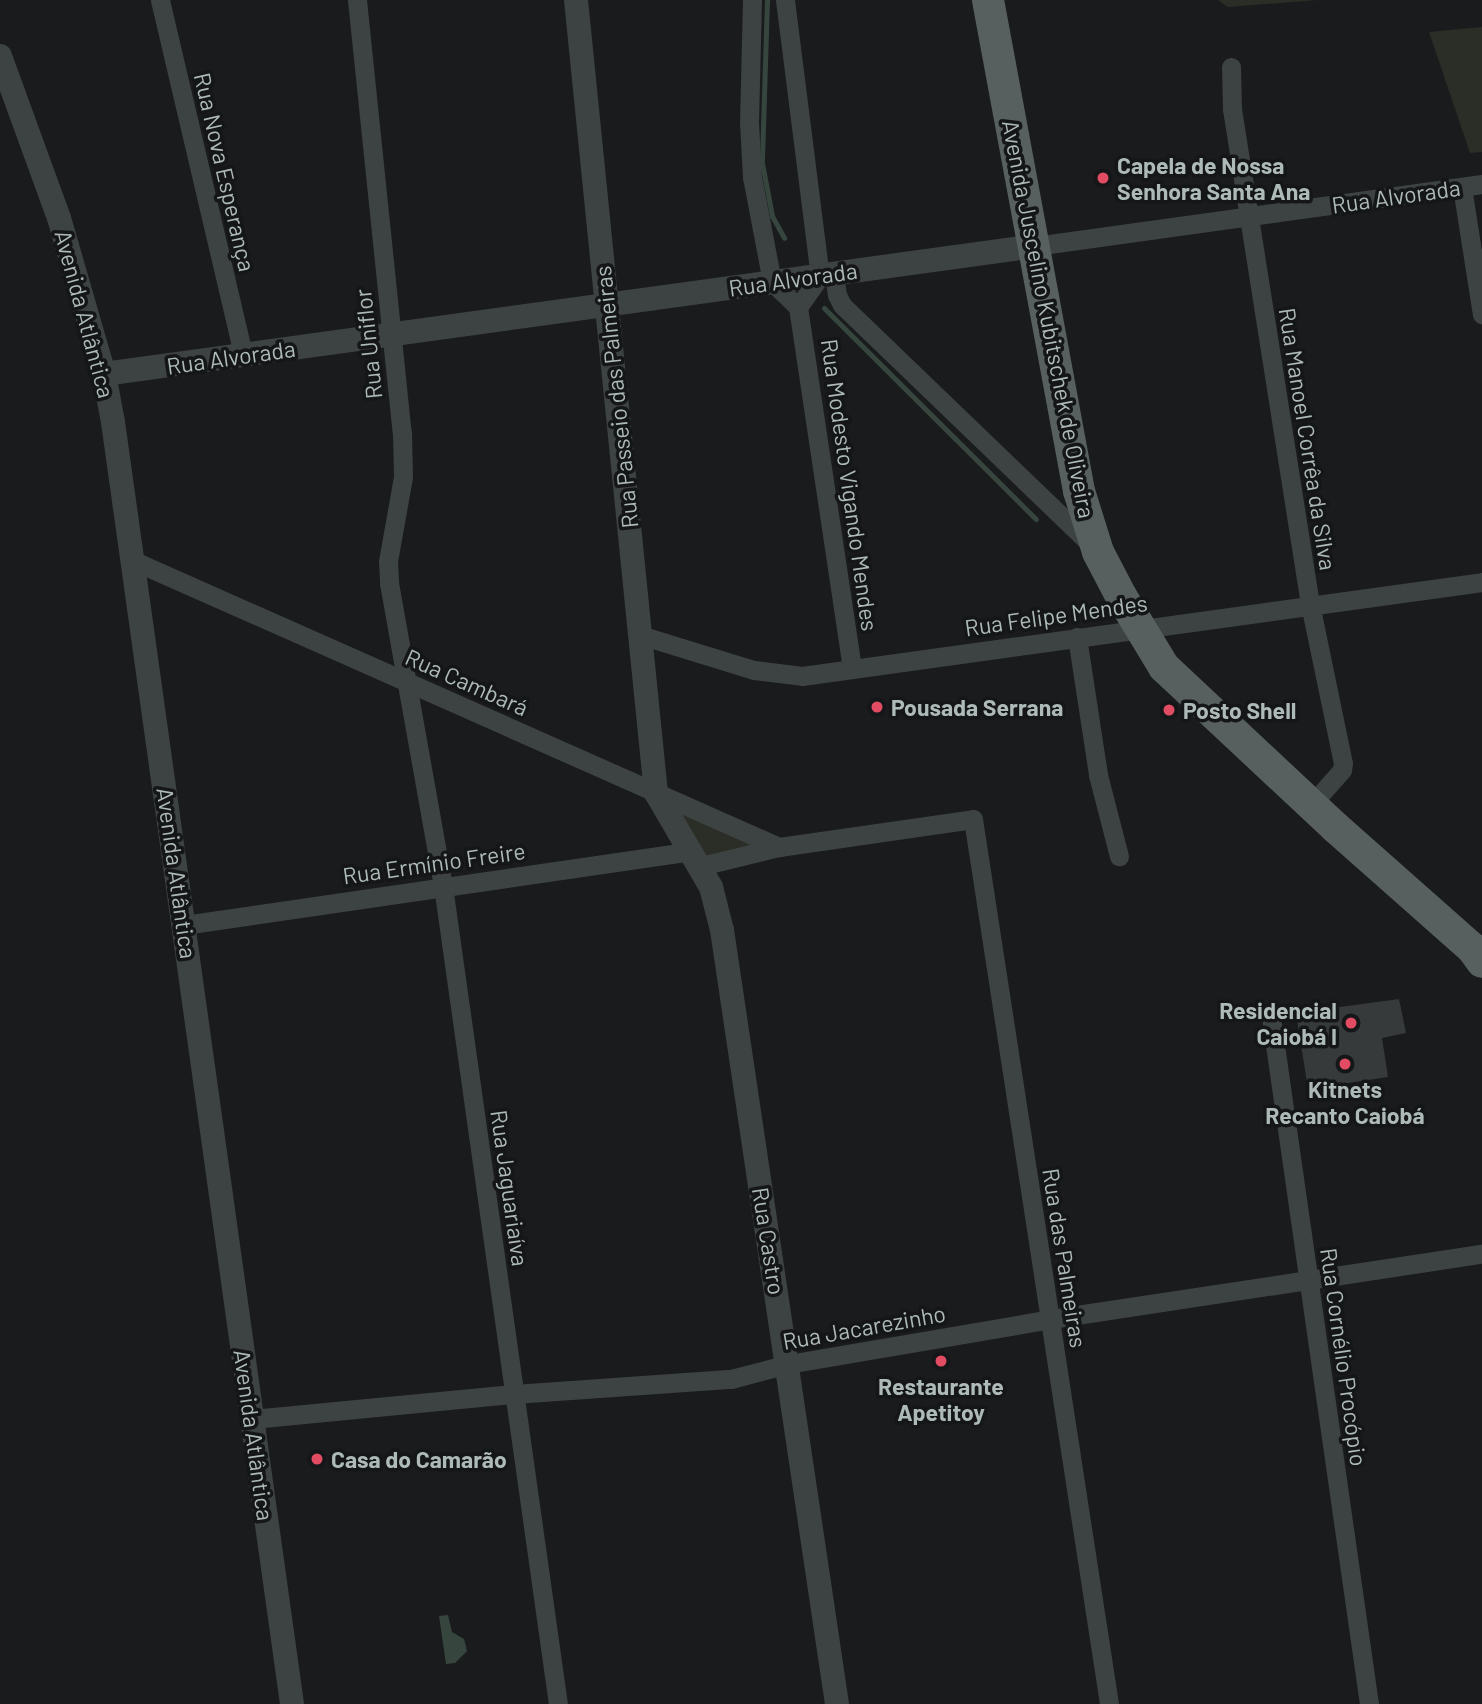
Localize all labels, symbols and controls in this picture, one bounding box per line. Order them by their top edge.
street label: Rua Nova Esperança [189,70,261,274]
street label: Avenida Juscelino Kubitschek de Oliveira [997,118,1101,520]
place label: Capela de Nossa Senhora Santa Ana [1117,151,1310,205]
marker: Capela de Nossa Senhora Santa Ana [1095,170,1111,186]
street label: Rua Alvorada [1330,173,1462,219]
street label: Avenida Atlântica [49,227,121,401]
street label: Rua Alvorada [727,256,859,302]
street label: Rua Passeio das Palmeiras [588,264,644,530]
street label: Rua Uniflor [349,288,387,400]
street label: Rua Manoel Corrêa da Silva [1274,306,1342,572]
street label: Rua Alvorada [165,334,297,380]
street label: Rua Modesto Vigando Mendes [816,337,884,633]
street label: Rua Felipe Mendes [963,589,1149,641]
street label: Rua Cambará [401,643,533,721]
place label: Pousada Serrana [891,693,1063,721]
place label: Posto Shell [1183,696,1296,724]
marker: Pousada Serrana [869,699,885,715]
marker: Posto Shell [1161,702,1177,718]
street label: Avenida Atlântica [151,786,203,960]
street label: Rua Ermínio Freire [341,837,527,889]
place label: Residencial Caiobá I [1219,996,1337,1050]
marker: Residencial Caiobá I [1343,1015,1359,1031]
marker: Kitnets Recanto Caiobá [1337,1056,1353,1072]
place label: Kitnets Recanto Caiobá [1265,1075,1425,1129]
street label: Rua Jaguariaíva [485,1108,535,1268]
street label: Rua das Palmeiras [1037,1166,1093,1350]
street label: Rua Castro [747,1185,791,1297]
street label: Rua Cornélio Procópio [1315,1246,1373,1468]
street label: Rua Jacarezinho [780,1299,948,1355]
street label: Avenida Atlântica [228,1348,280,1522]
marker: Restaurante Apetitoy [933,1353,949,1369]
place label: Restaurante Apetitoy [878,1372,1004,1426]
place label: Casa do Camarão [331,1445,507,1473]
marker: Casa do Camarão [309,1451,325,1467]

